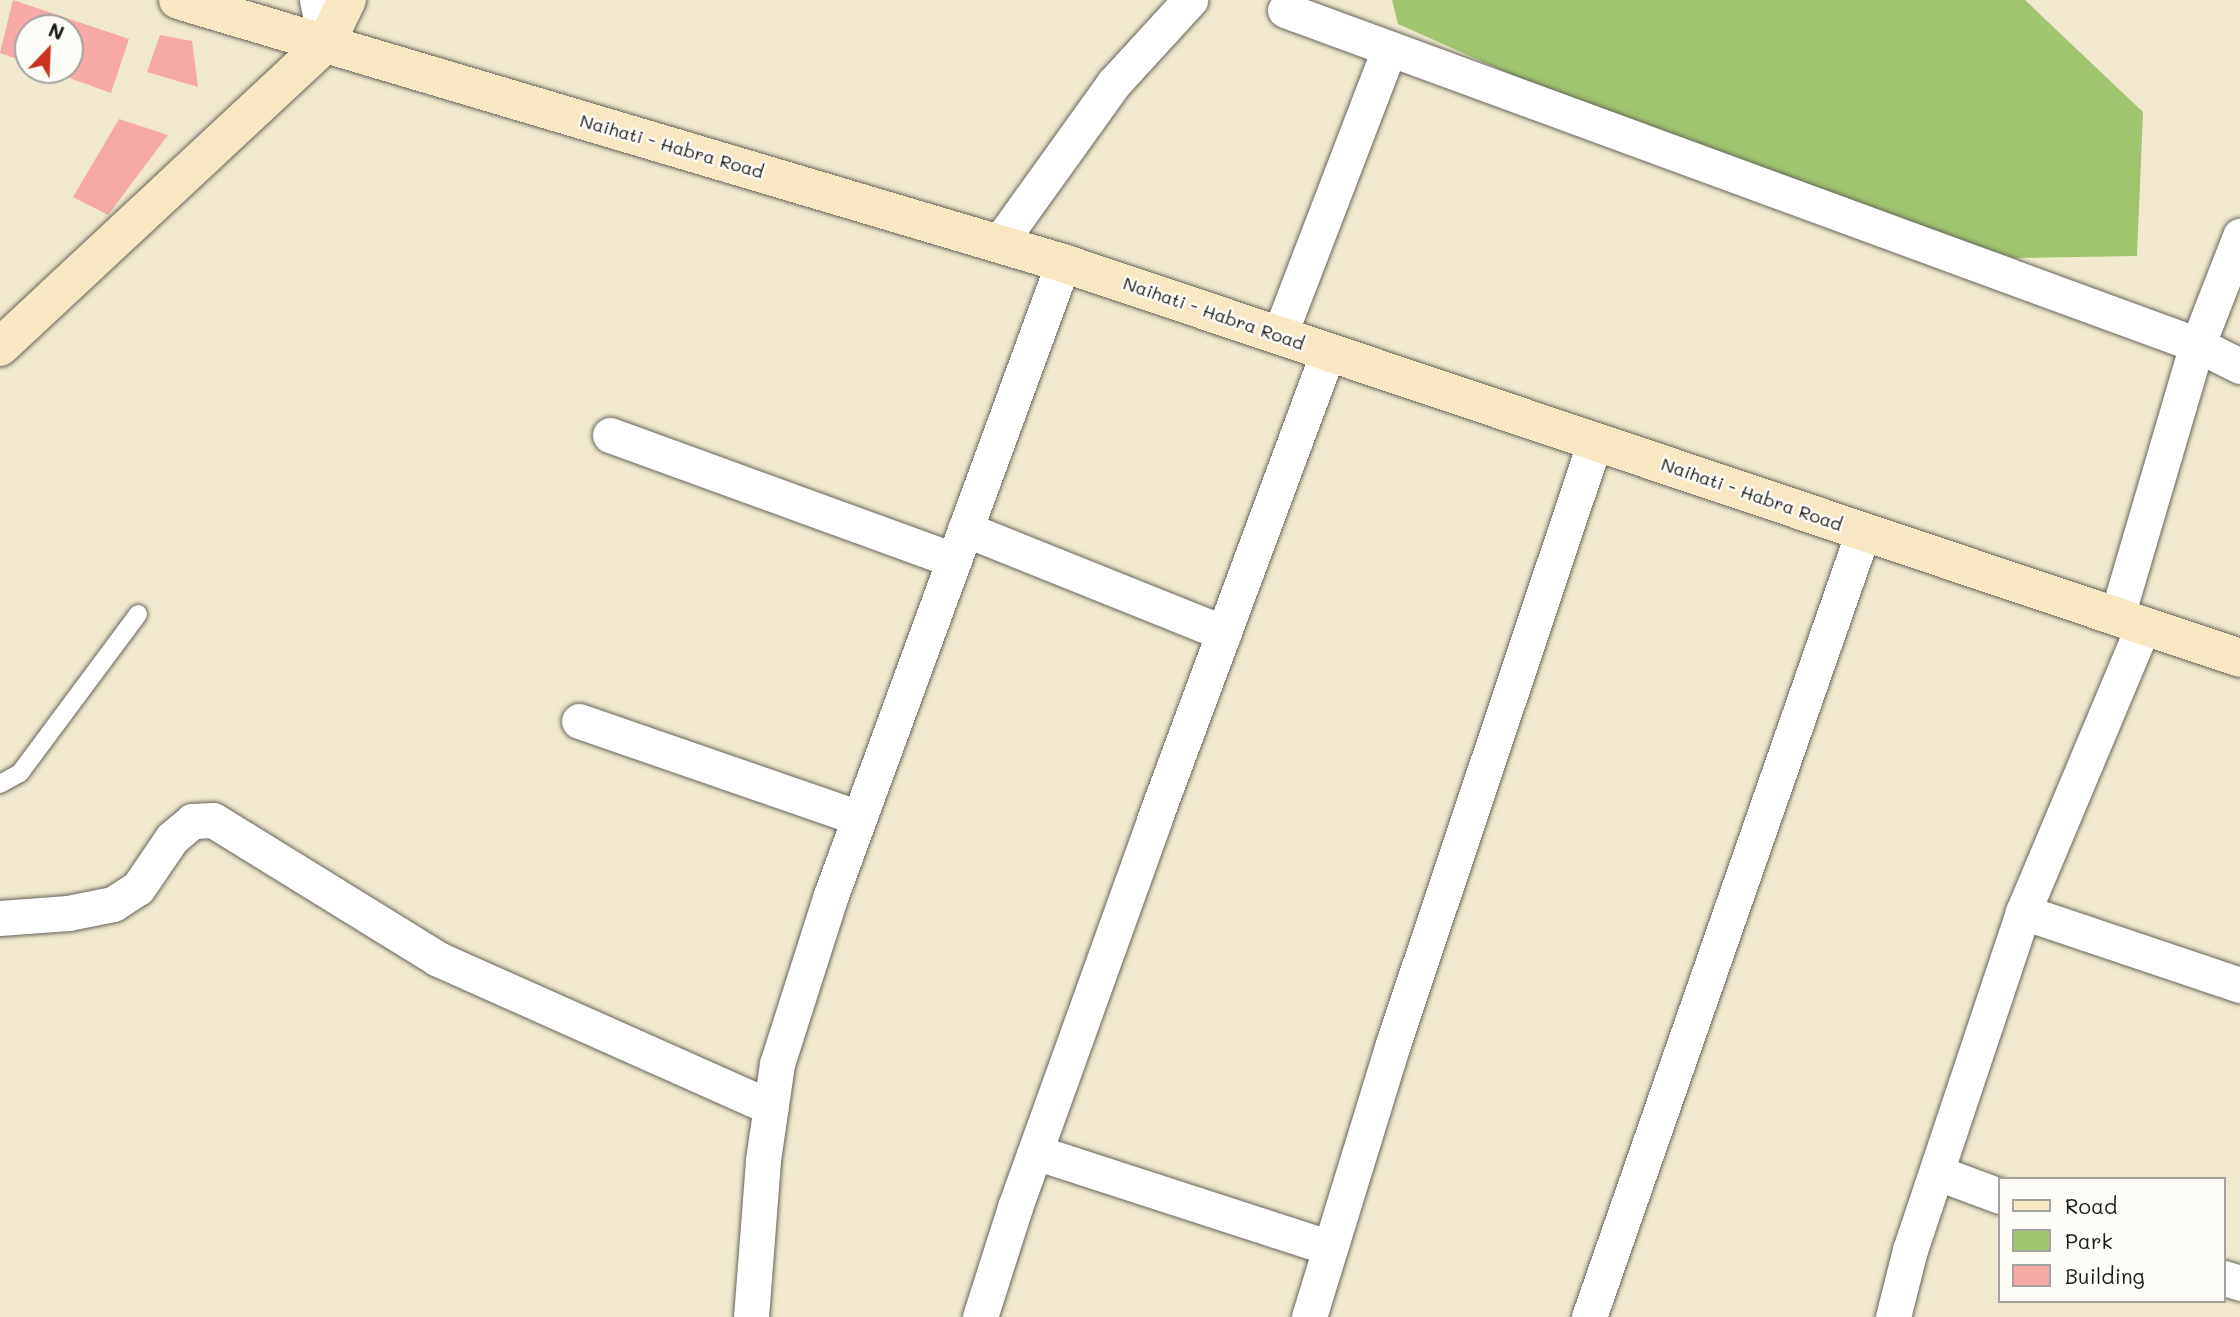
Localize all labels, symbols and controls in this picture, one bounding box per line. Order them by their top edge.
north arrow [14,14,84,84]
text: N [45,17,68,45]
street label: Naihati - Habra Road [578,109,766,183]
street label: Naihati - Habra Road [1121,272,1307,354]
street label: Naihati - Habra Road [1659,453,1845,535]
legend [1998,1177,2226,1303]
text: Road [2065,1192,2117,1219]
text: Park [2065,1227,2113,1254]
text: Building [2065,1262,2145,1289]

